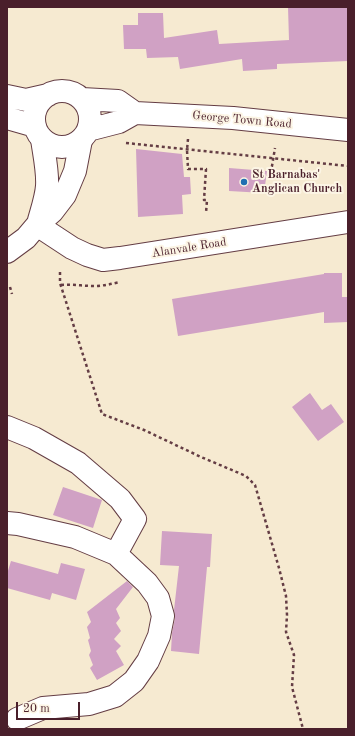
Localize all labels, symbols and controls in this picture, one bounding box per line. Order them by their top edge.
street label: George Town Road [192,108,292,132]
place label: St Barnabas' Anglican Church [252,168,342,196]
marker: St Barnabas' Anglican Church [239,177,249,187]
street label: Alanvale Road [151,235,227,261]
scale bar [18,694,82,720]
text: 20 m [23,703,50,715]

